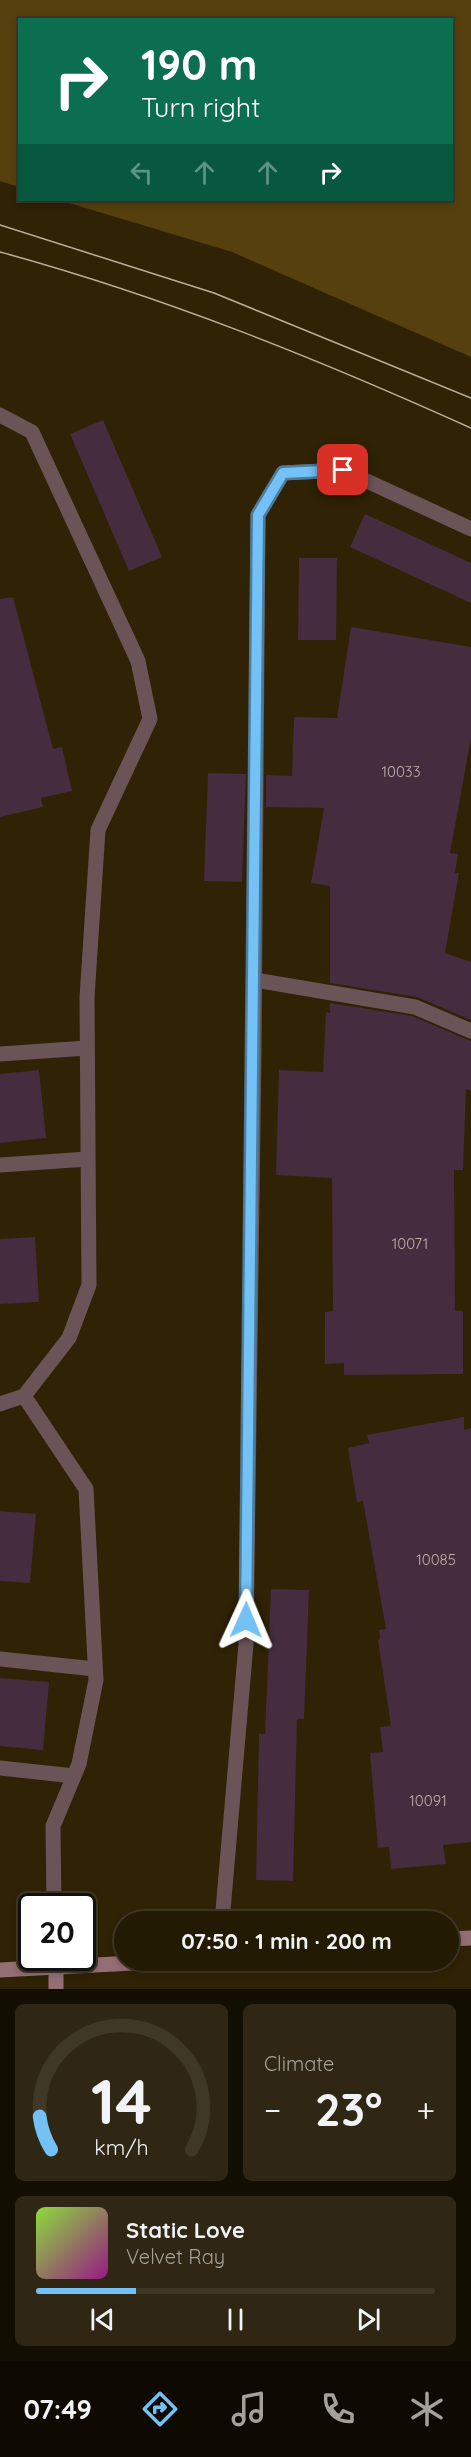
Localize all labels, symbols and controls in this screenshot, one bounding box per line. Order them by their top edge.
text: 190 m [141,38,257,91]
icon: right [42,42,120,120]
text: Turn right [141,90,260,124]
icon: left [125,156,158,189]
icon: ahead [188,156,221,189]
icon: ahead [251,156,284,189]
icon: right [314,156,347,189]
pin [317,444,368,495]
icon: arrive [326,453,359,486]
house number: 10033 [381,762,421,781]
house number: 10071 [392,1234,428,1253]
house number: 10085 [416,1550,456,1569]
position arrow [214,1588,278,1652]
house number: 10091 [409,1791,447,1810]
speed limit sign: 20 [18,1893,96,1971]
text: 07:50 · 1 min · 200 m [181,1927,392,1955]
text: Climate [264,2051,334,2076]
text: 14 [91,2062,152,2140]
text: 23° [315,2081,383,2137]
text: − [264,2089,281,2130]
text: + [416,2089,435,2130]
text: km/h [94,2134,149,2160]
text: Static Love [126,2216,245,2244]
text: Velvet Ray [126,2244,225,2269]
icon: previous [86,2303,119,2336]
icon: pause [219,2303,252,2336]
icon: next [352,2303,385,2336]
icon: directions [139,2388,181,2430]
icon: music [228,2388,270,2430]
icon: phone [317,2388,359,2430]
icon: climate [406,2388,448,2430]
text: 07:49 [23,2392,92,2426]

